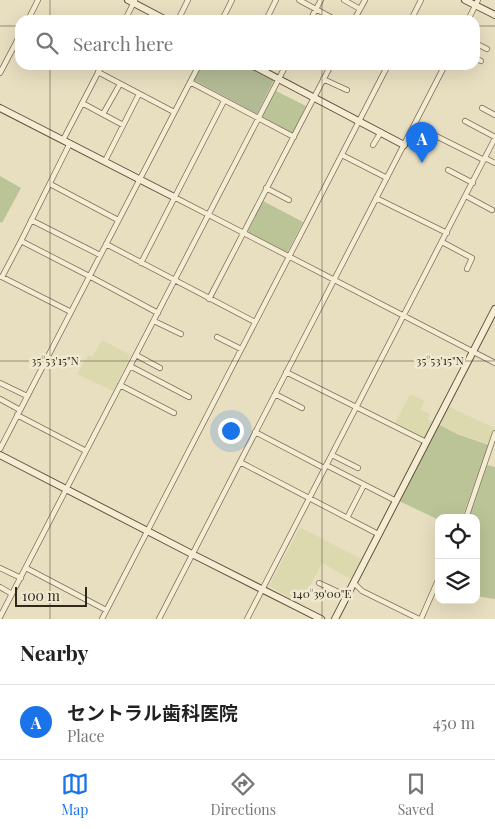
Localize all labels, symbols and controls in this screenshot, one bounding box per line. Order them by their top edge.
search box [15,15,480,70]
icon: search [33,29,61,57]
text: Search here [73,30,173,56]
pin: A [406,122,438,163]
text: 35°53'15"N [31,352,80,368]
text: 35°53'15"N [416,352,465,368]
your location [218,418,244,444]
map controls [435,514,480,604]
button: locate [435,514,480,559]
button: layers [435,559,480,604]
scale bar [15,584,88,607]
text: 140°39'00"E [292,585,352,601]
text: 100 m [22,586,60,605]
text: Nearby [20,638,89,666]
text: セントラル歯科医院 [67,699,238,725]
text: A [31,712,41,733]
text: 450 m [433,712,475,733]
text: Place [67,725,105,746]
tab: Map [61,770,89,819]
tab: Directions [211,770,276,819]
tab: Saved [398,770,434,819]

